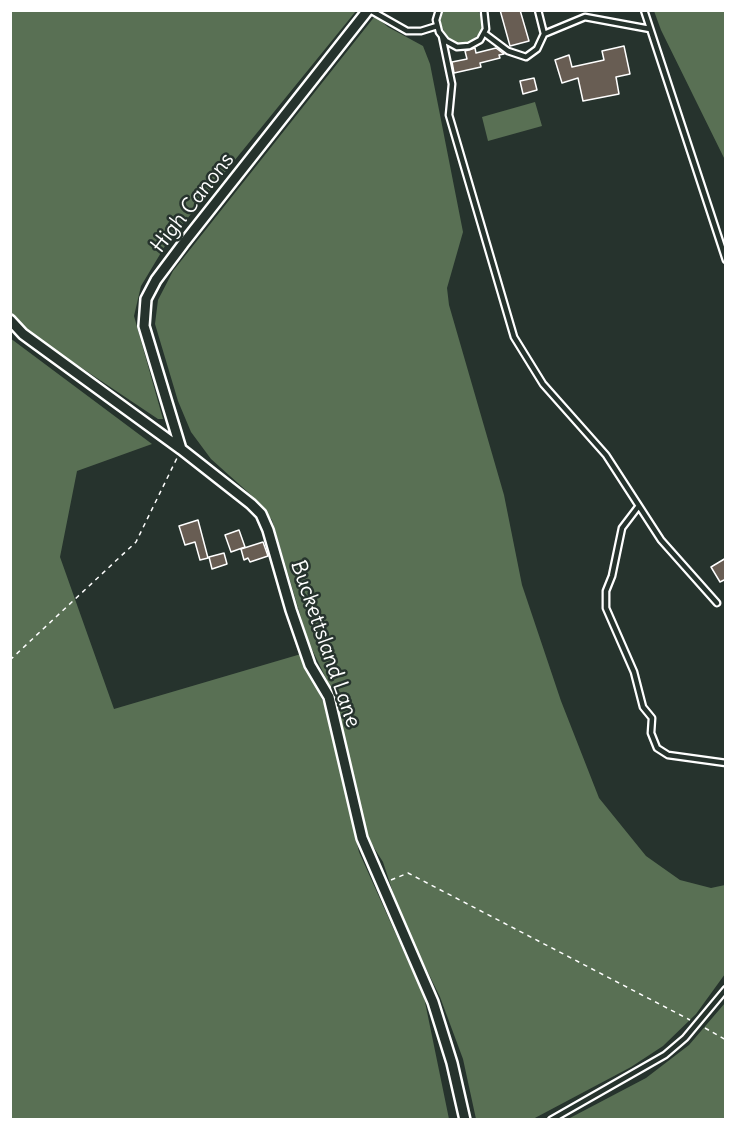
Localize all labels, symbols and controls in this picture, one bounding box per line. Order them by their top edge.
street label: High Canons [146,148,240,258]
street label: Buckettsland Lane [285,557,365,731]

